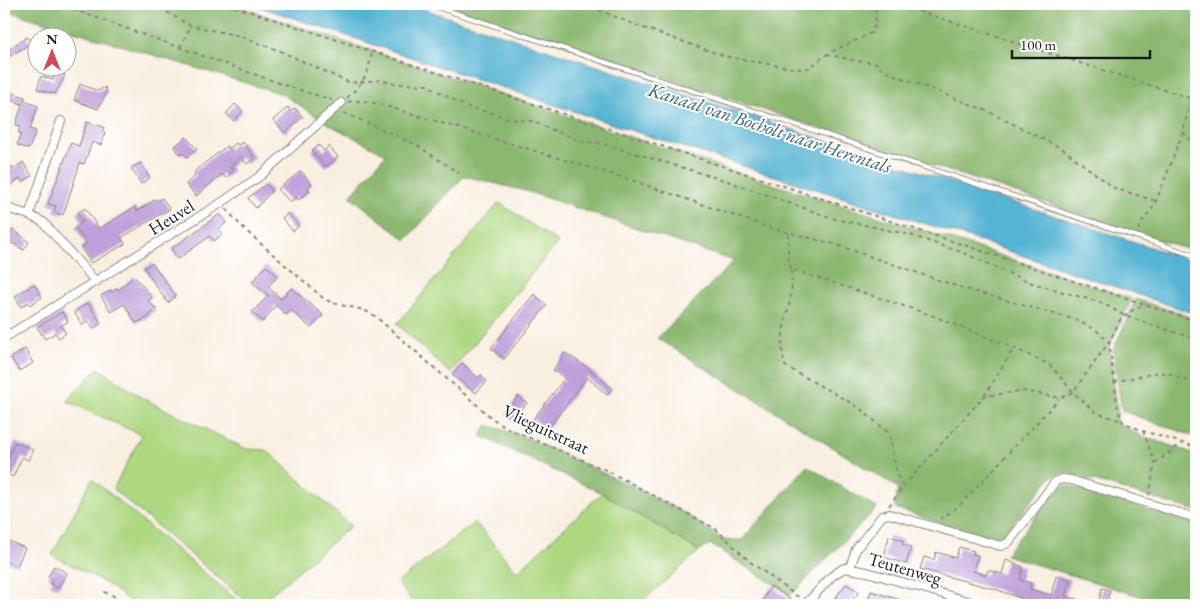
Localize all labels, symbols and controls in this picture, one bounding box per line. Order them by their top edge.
north arrow [28,28,78,78]
scale bar [1012,28,1150,60]
text: N [46,30,58,48]
text: 100 m [1020,35,1057,54]
water label: Kanaal van Bocholt naar Herentals [645,77,895,179]
street label: Heuvel [144,194,198,240]
street label: Vlieguitstraat [499,399,593,459]
street label: Teutenweg [866,547,944,589]

